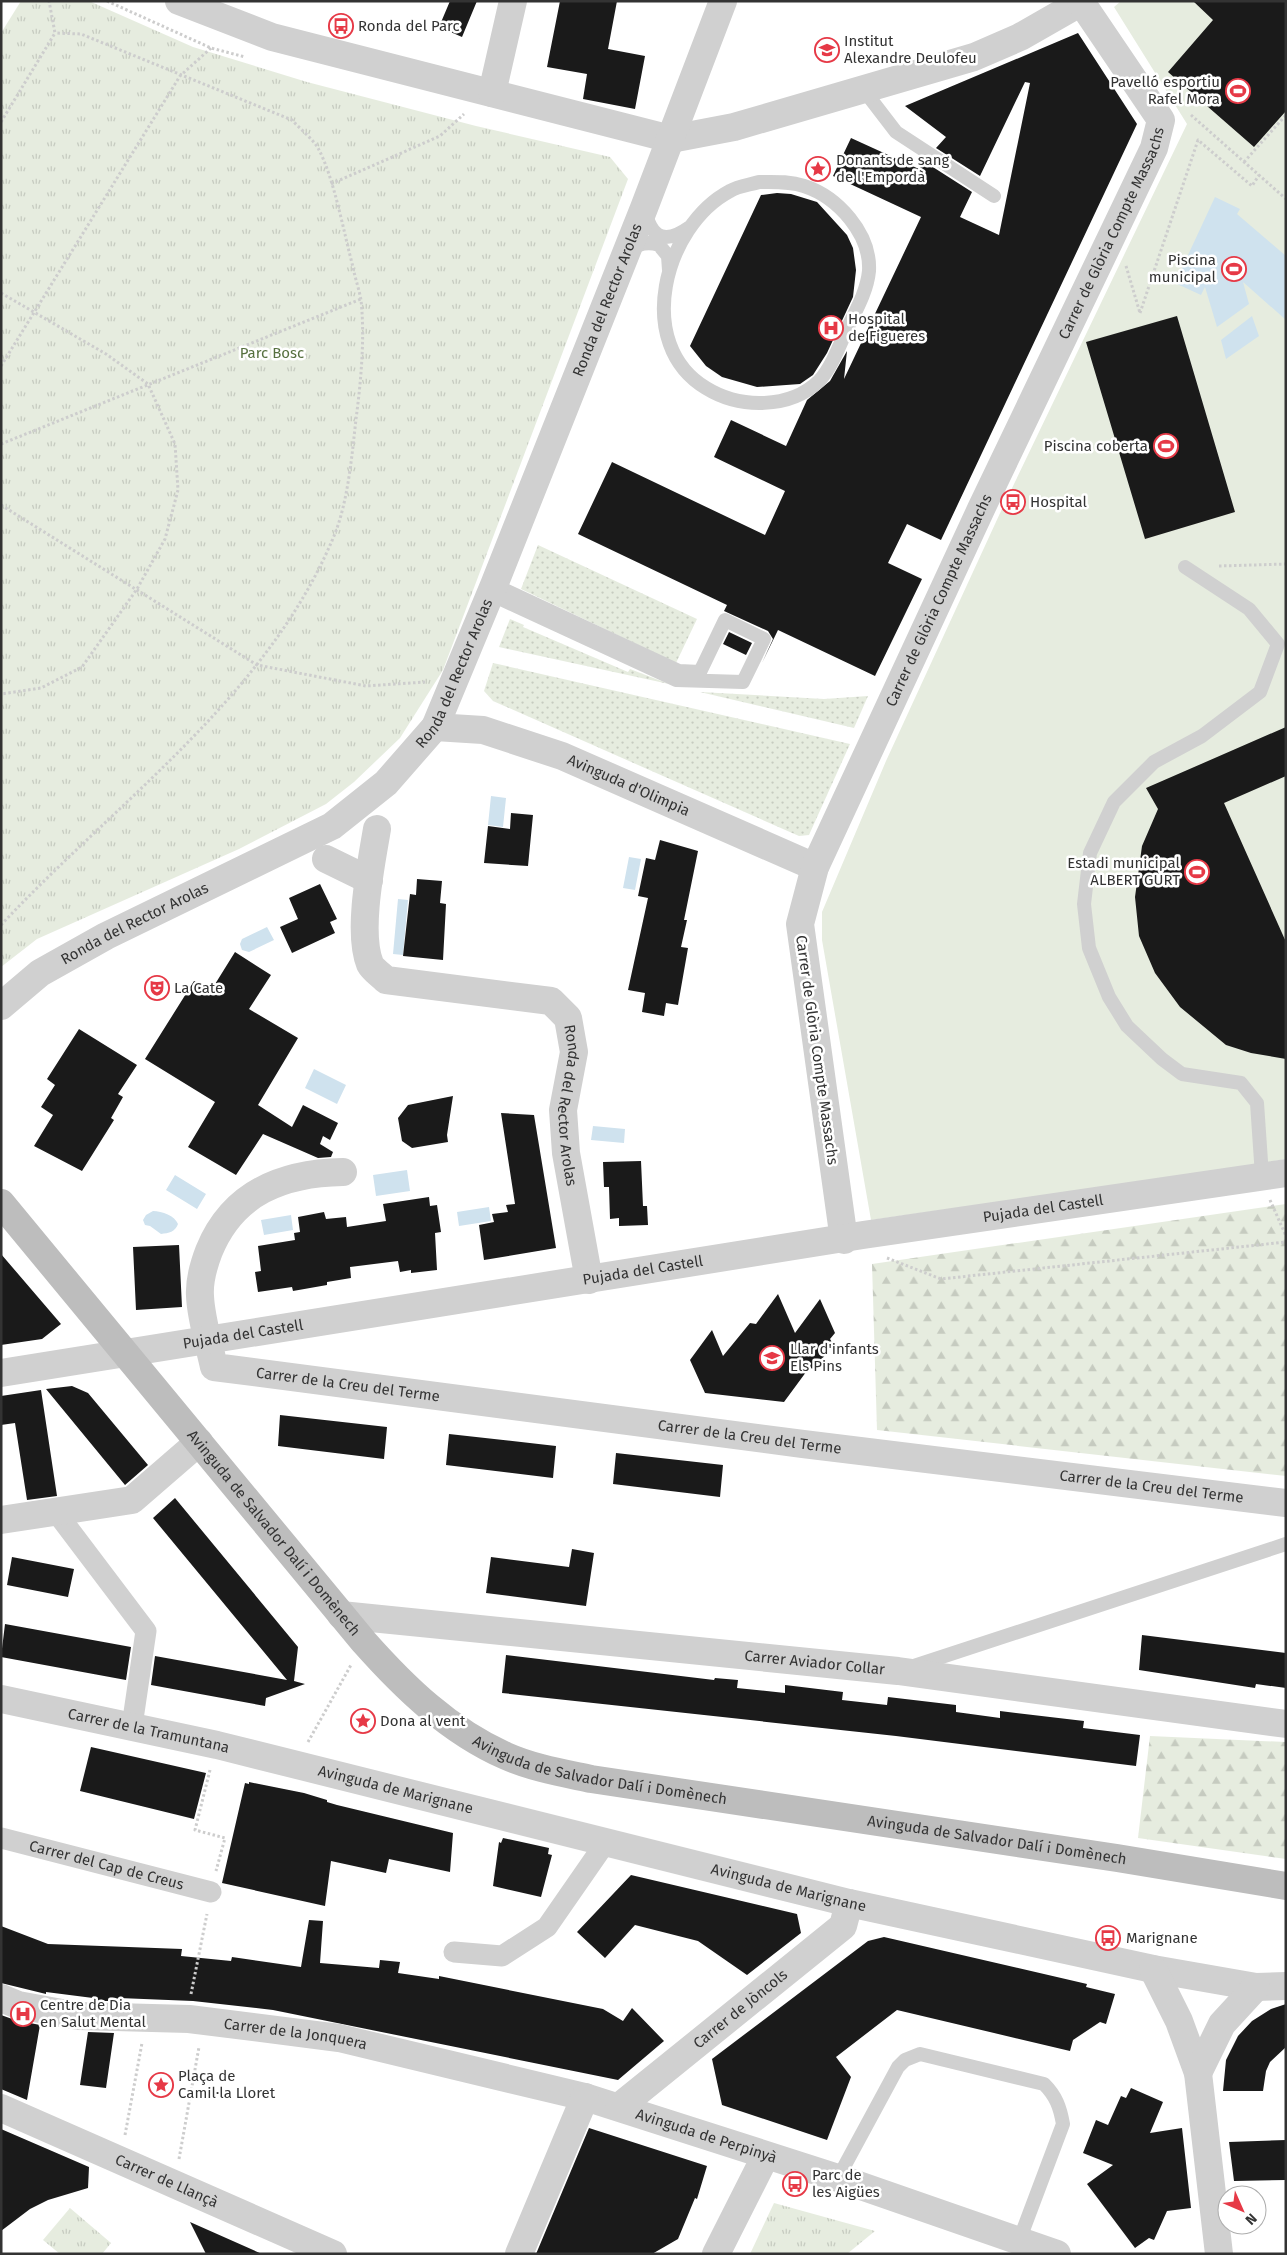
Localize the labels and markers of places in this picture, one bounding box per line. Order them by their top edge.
bus stop icon: Ronda del Parc [328,13,354,39]
place label: Ronda del Parc [358,17,460,35]
place label: Institut Alexandre Deulofeu [844,32,977,67]
school or university icon: Institut Alexandre Deulofeu [814,37,840,63]
place label: Pavelló esportiu Rafel Mora [1110,73,1220,108]
sports icon: Pavelló esportiu Rafel Mora [1225,78,1251,104]
place label: Donants de sang de l'Empordà [836,151,949,186]
place icon: Donants de sang de l'Empordà [805,156,831,182]
place label: Piscina municipal [1149,251,1217,286]
sports icon: Piscina municipal [1221,256,1247,282]
place label: Hospital de Figueres [848,310,925,345]
hospital icon: Hospital de Figueres [818,315,844,341]
sports icon: Piscina coberta [1153,433,1179,459]
place label: Piscina coberta [1044,437,1148,455]
bus stop icon: Hospital [1000,489,1026,515]
place label: Hospital [1030,493,1087,511]
place label: Estadi municipal ALBERT GURT [1067,854,1181,889]
sports icon: Estadi municipal ALBERT GURT [1184,859,1210,885]
theatre icon: La Cate [144,975,170,1001]
place label: La Cate [174,979,223,997]
place label: Llar d'infants Els Pins [790,1340,879,1375]
school or university icon: Llar d'infants Els Pins [759,1345,785,1371]
place icon: Dona al vent [350,1708,376,1734]
place label: Dona al vent [380,1712,466,1730]
bus stop icon: Marignane [1095,1925,1121,1951]
place label: Marignane [1126,1929,1198,1947]
place label: Centre de Dia en Salut Mental [40,1996,147,2031]
hospital icon: Centre de Dia en Salut Mental [10,2001,36,2027]
place label: Plaça de Camil·la Lloret [178,2067,276,2102]
place icon: Plaça de Camil·la Lloret [148,2072,174,2098]
place label: Parc de les Aigües [812,2166,880,2201]
bus stop icon: Parc de les Aigües [782,2171,808,2197]

